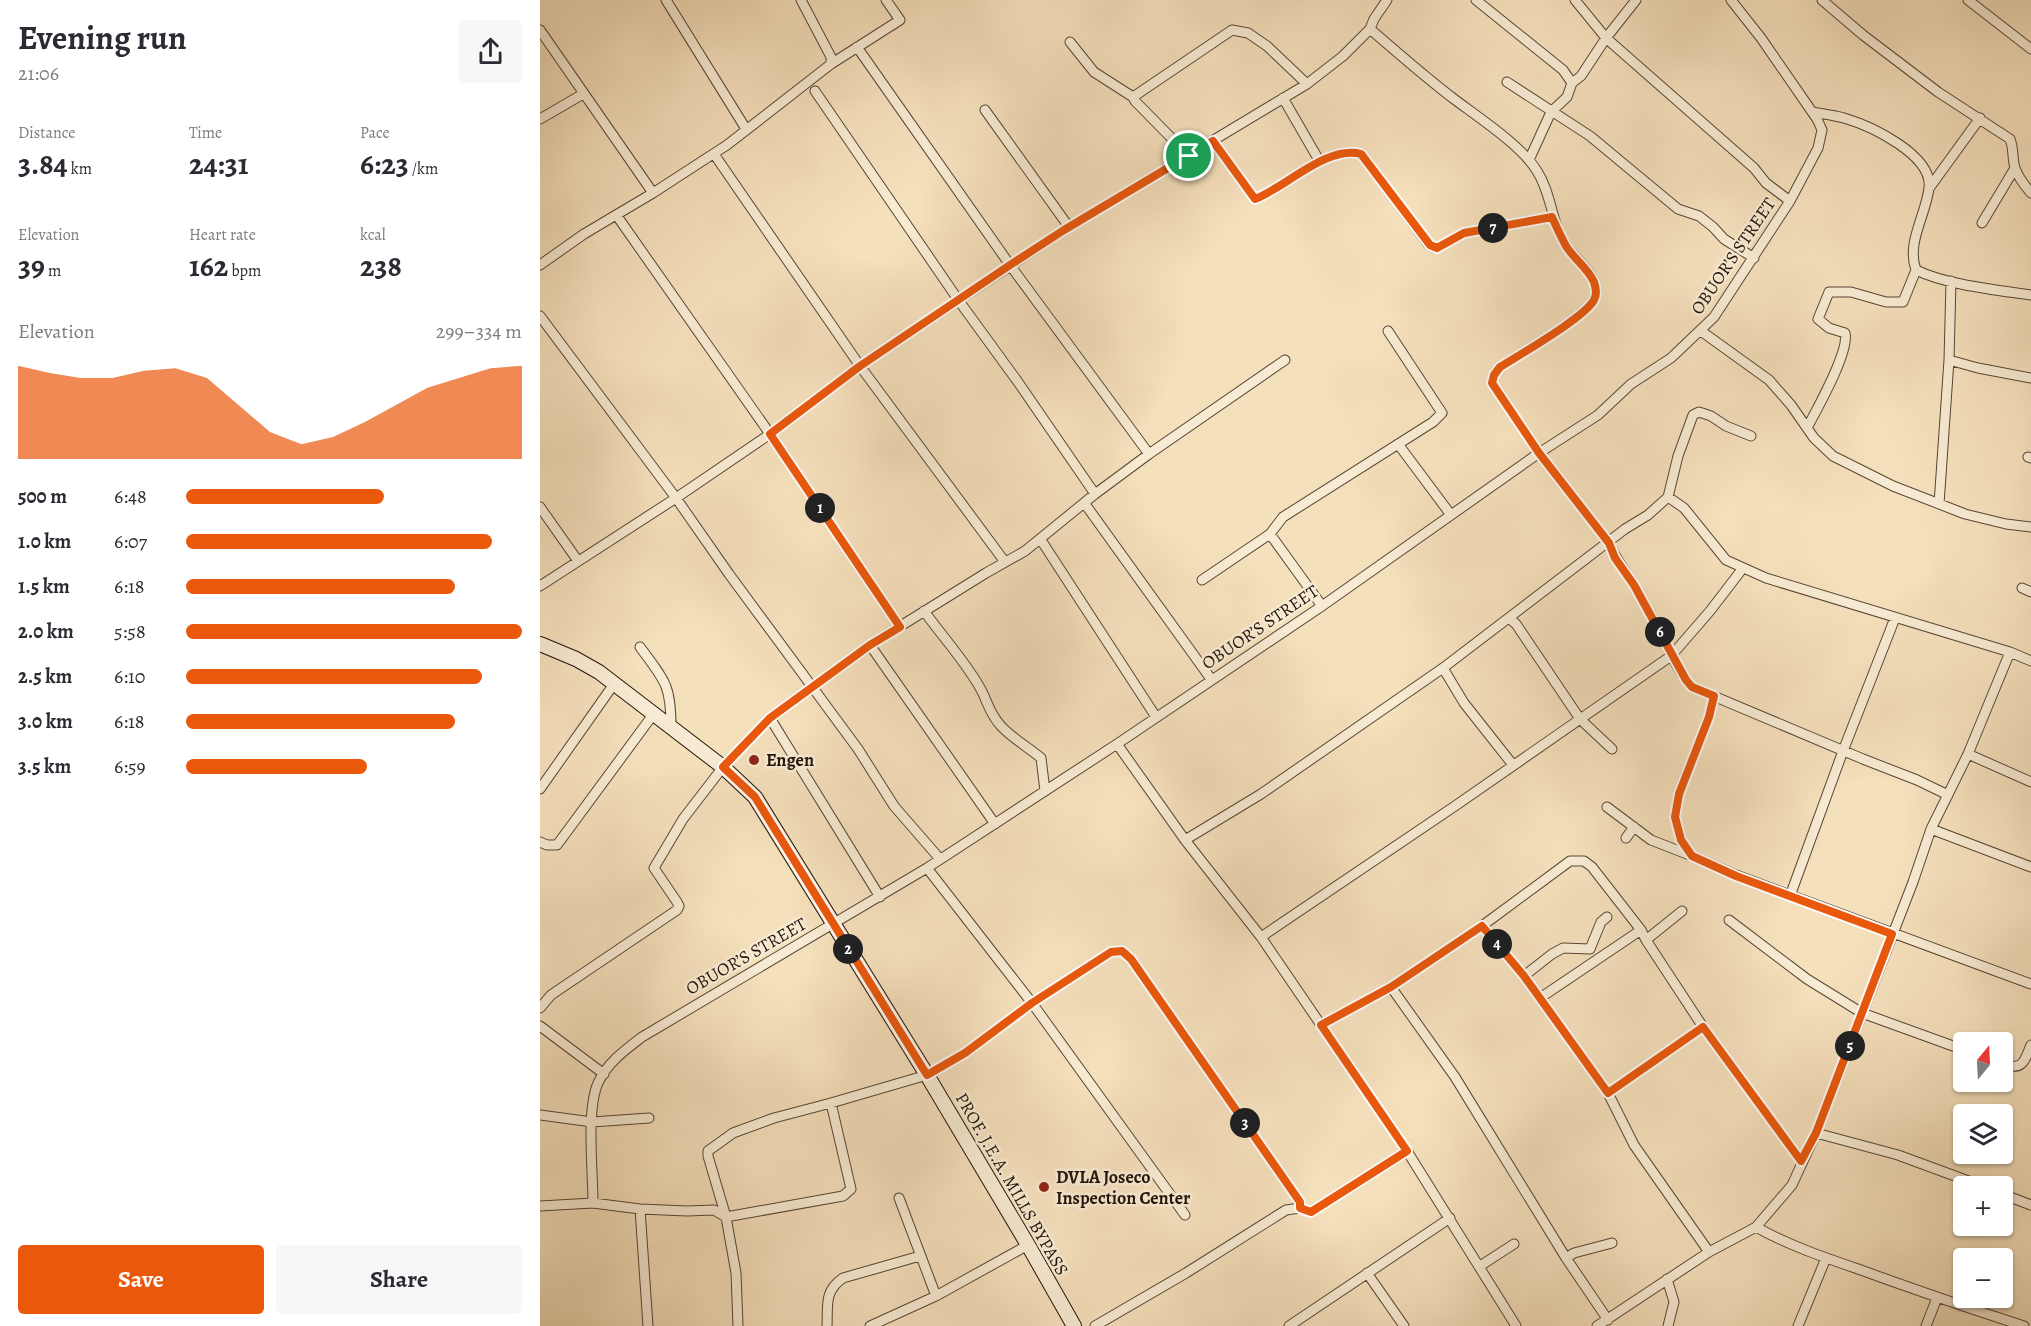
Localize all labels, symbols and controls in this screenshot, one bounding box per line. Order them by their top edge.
text: Evening run [18,15,187,60]
button: share [459,20,522,83]
text: 21:06 [18,60,59,87]
text: Distance [18,122,75,144]
text: Time [189,122,222,144]
text: Pace [360,122,390,144]
pin [1163,130,1214,181]
icon: arrive [1172,139,1205,172]
text: 3.84 [18,144,68,184]
text: 24:31 [189,144,248,184]
text: 6:23 [360,144,409,184]
text: km [68,158,92,180]
text: /km [409,158,438,180]
street label: OBUOR’S STREET [1685,193,1781,319]
pin: 7 [1478,213,1508,243]
text: 7 [1490,217,1496,239]
text: Elevation [18,224,79,246]
text: Heart rate [189,224,256,246]
text: kcal [360,224,386,246]
text: 39 [18,246,45,286]
text: 162 [189,246,228,286]
text: 238 [360,246,402,286]
text: m [45,260,61,282]
text: bpm [228,260,261,282]
text: Elevation [18,318,95,345]
text: 299–334 m [436,318,522,345]
text: 500 m [18,483,67,510]
text: 6:48 [114,483,147,510]
pin: 1 [805,493,835,523]
text: 1 [817,497,823,519]
text: 1.0 km [18,528,71,555]
text: 6:07 [114,528,147,555]
text: 1.5 km [18,573,70,600]
text: 6:18 [114,573,145,600]
street label: OBUOR’S STREET [1197,579,1323,675]
pin: 6 [1645,617,1675,647]
text: 2.0 km [18,618,74,645]
text: 5:58 [114,618,146,645]
text: 6 [1656,621,1664,643]
text: 2.5 km [18,663,72,690]
text: 6:10 [114,663,146,690]
text: 3.0 km [18,708,73,735]
text: 6:18 [114,708,145,735]
place label: Engen [766,748,814,772]
text: 3.5 km [18,753,71,780]
text: 6:59 [114,753,146,780]
marker: Engen [747,753,761,767]
street label: OBUOR’S STREET [681,912,811,1000]
pin: 4 [1482,929,1512,959]
text: 4 [1493,933,1501,955]
pin: 2 [833,934,863,964]
text: 2 [844,938,852,960]
pin: 5 [1835,1031,1865,1061]
north arrow [1953,1032,2013,1092]
map controls [1953,1032,2013,1308]
text: 5 [1847,1035,1853,1057]
street label: PROF. J.E.A. MILLS BYPASS [950,1088,1074,1280]
button: layers [1953,1104,2013,1164]
pin: 3 [1230,1108,1260,1138]
text: 3 [1242,1112,1248,1134]
place label: DVLA Joseco Inspection Center [1056,1165,1191,1210]
button: + [1953,1176,2013,1236]
marker: DVLA Joseco Inspection Center [1037,1180,1051,1194]
button: Save [18,1245,264,1314]
button: Share [276,1245,522,1314]
button: − [1953,1248,2013,1308]

